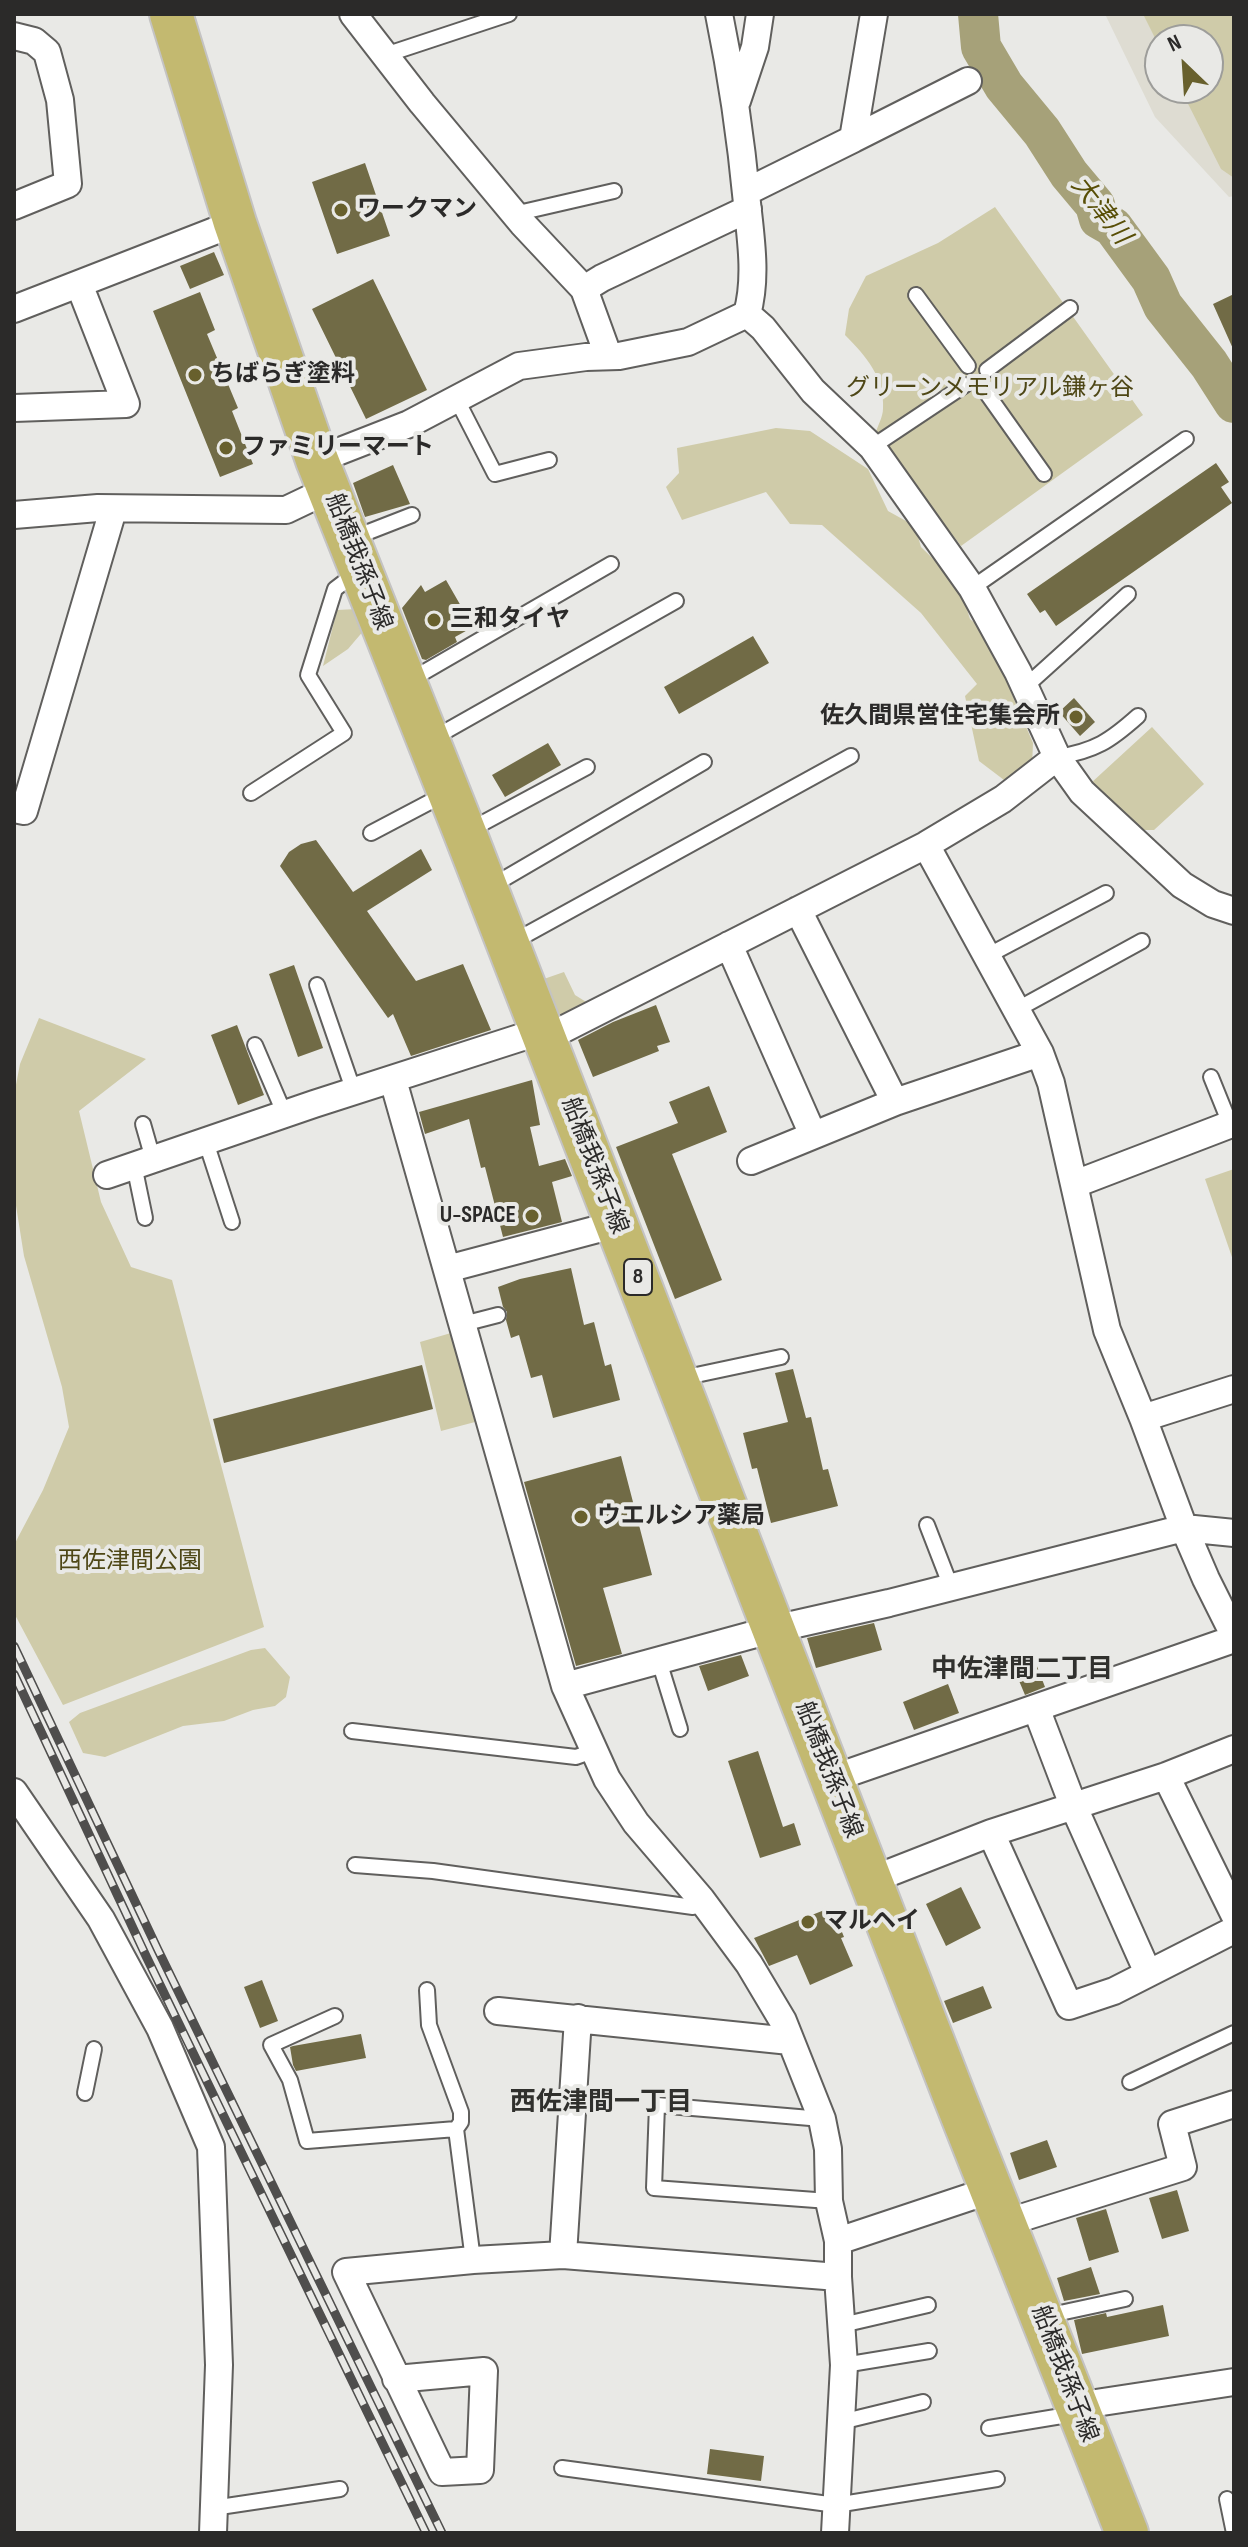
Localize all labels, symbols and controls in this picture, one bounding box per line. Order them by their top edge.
north arrow [1144,24,1224,104]
text: N [1163,29,1186,58]
water label: 大津川 [1064,171,1136,251]
place label: ワークマン [357,196,477,224]
marker: ワークマン [332,201,350,219]
place label: ちばらぎ塗料 [211,361,355,389]
marker: ちばらぎ塗料 [186,366,204,384]
park label: グリーンメモリアル鎌ヶ谷 [846,375,1134,403]
place label: ファミリーマート [242,434,434,462]
marker: ファミリーマート [217,439,235,457]
street label: 船橋我孫子線 [319,490,397,634]
place label: 三和タイヤ [450,606,570,634]
marker: 三和タイヤ [425,611,443,629]
place label: 佐久間県営住宅集会所 [820,703,1060,731]
marker: 佐久間県営住宅集会所 [1067,708,1085,726]
street label: 船橋我孫子線 [555,1094,633,1238]
place label: U-SPACE [440,1202,516,1230]
marker: U-SPACE [523,1207,541,1225]
road number: 8 [624,1259,652,1295]
place label: ウエルシア薬局 [597,1503,765,1531]
marker: ウエルシア薬局 [572,1508,590,1526]
park label: 西佐津間公園 [58,1548,202,1576]
district label: 中佐津間二丁目 [931,1654,1113,1686]
street label: 船橋我孫子線 [789,1698,867,1842]
place label: マルヘイ [824,1908,920,1936]
marker: マルヘイ [799,1913,817,1931]
district label: 西佐津間一丁目 [510,2087,692,2119]
street label: 船橋我孫子線 [1025,2302,1103,2446]

